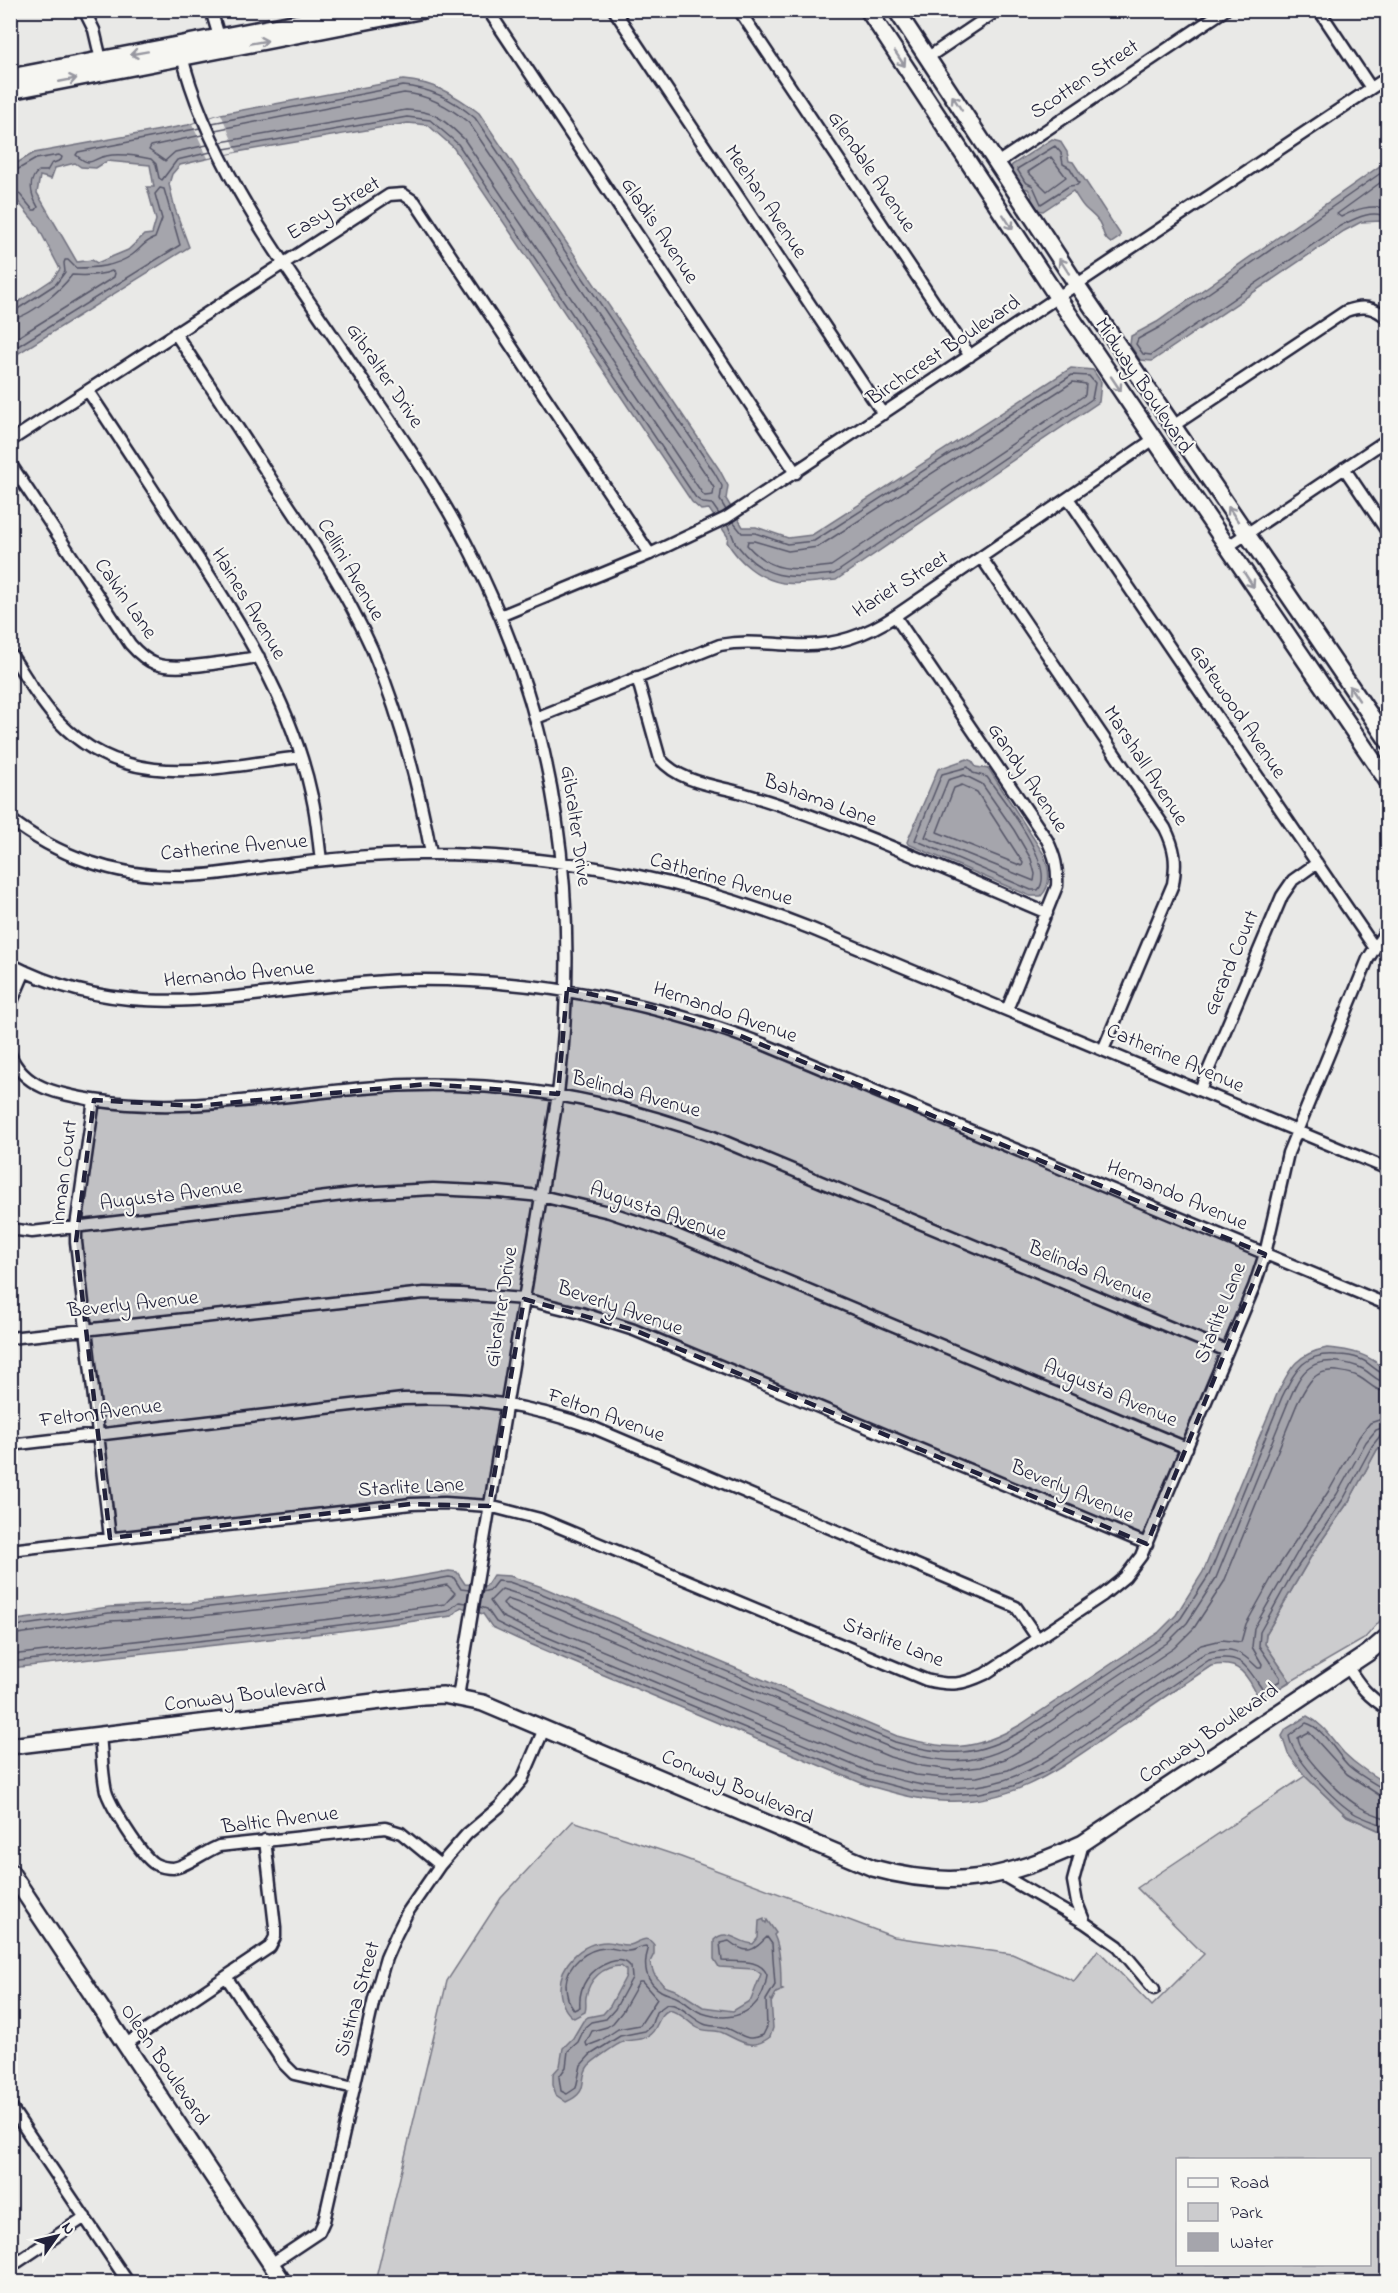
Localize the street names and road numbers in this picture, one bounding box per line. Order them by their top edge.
street label: Scotten Street [1024,32,1146,128]
street label: Glendale Avenue [819,105,923,239]
street label: Meehan Avenue [716,139,814,265]
street label: Easy Street [281,169,388,251]
street label: Gladis Avenue [612,172,706,291]
street label: Birchcrest Boulevard [860,288,1027,414]
street label: Midway Boulevard [1085,312,1200,461]
street label: Gibralter Drive [338,317,431,435]
street label: Cellini Avenue [309,513,392,627]
street label: Haines Avenue [203,542,294,666]
street label: Hariet Street [847,544,955,626]
street label: Calvin Lane [86,552,164,646]
street label: Gatewood Avenue [1181,639,1293,786]
street label: Marshall Avenue [1095,700,1195,832]
street label: Gandy Avenue [978,717,1075,840]
street label: Gibralter Drive [552,764,598,889]
street label: Bahama Lane [758,766,881,836]
street label: Catherine Avenue [159,827,309,869]
street label: Catherine Avenue [646,845,797,915]
street label: Gerard Court [1196,906,1268,1020]
street label: Hernando Avenue [163,953,316,997]
street label: Hernando Avenue [649,974,802,1052]
street label: Catherine Avenue [1101,1016,1249,1102]
street label: Belinda Avenue [567,1063,704,1127]
street label: Inman Court [44,1118,86,1228]
street label: Hernando Avenue [1102,1153,1253,1240]
street label: Augusta Avenue [98,1172,245,1222]
street label: Augusta Avenue [585,1174,731,1252]
street label: Belinda Avenue [1022,1233,1157,1313]
street label: Gibralter Drive [478,1244,526,1369]
street label: Starlite Lane [1187,1258,1255,1368]
street label: Beverly Avenue [551,1273,688,1347]
street label: Beverly Avenue [65,1283,201,1329]
street label: Augusta Avenue [1037,1352,1182,1438]
street label: Felton Avenue [542,1381,669,1451]
street label: Felton Avenue [37,1392,164,1437]
street label: Beverly Avenue [1004,1452,1139,1534]
street label: Starlite Lane [357,1470,465,1506]
street label: Starlite Lane [838,1610,949,1676]
street label: Conway Boulevard [163,1671,328,1723]
street label: Conway Boulevard [1133,1676,1286,1794]
street label: Conway Boulevard [656,1742,818,1835]
street label: Baltic Avenue [219,1799,341,1843]
street label: Sistina Street [327,1938,389,2060]
street label: Olean Boulevard [112,1998,216,2132]

